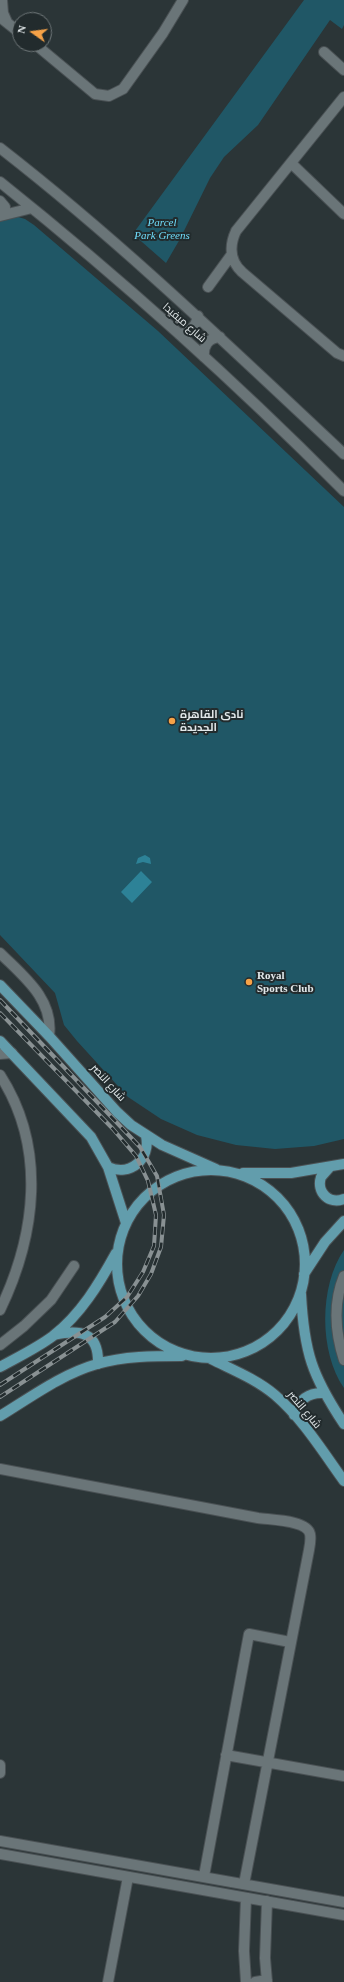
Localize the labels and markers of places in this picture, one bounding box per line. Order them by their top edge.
place label: نادى القاهرة الجديدة [180,708,243,734]
marker: نادى القاهرة الجديدة [167,716,177,726]
place label: Royal Sports Club [257,969,314,995]
marker: Royal Sports Club [244,977,254,987]

